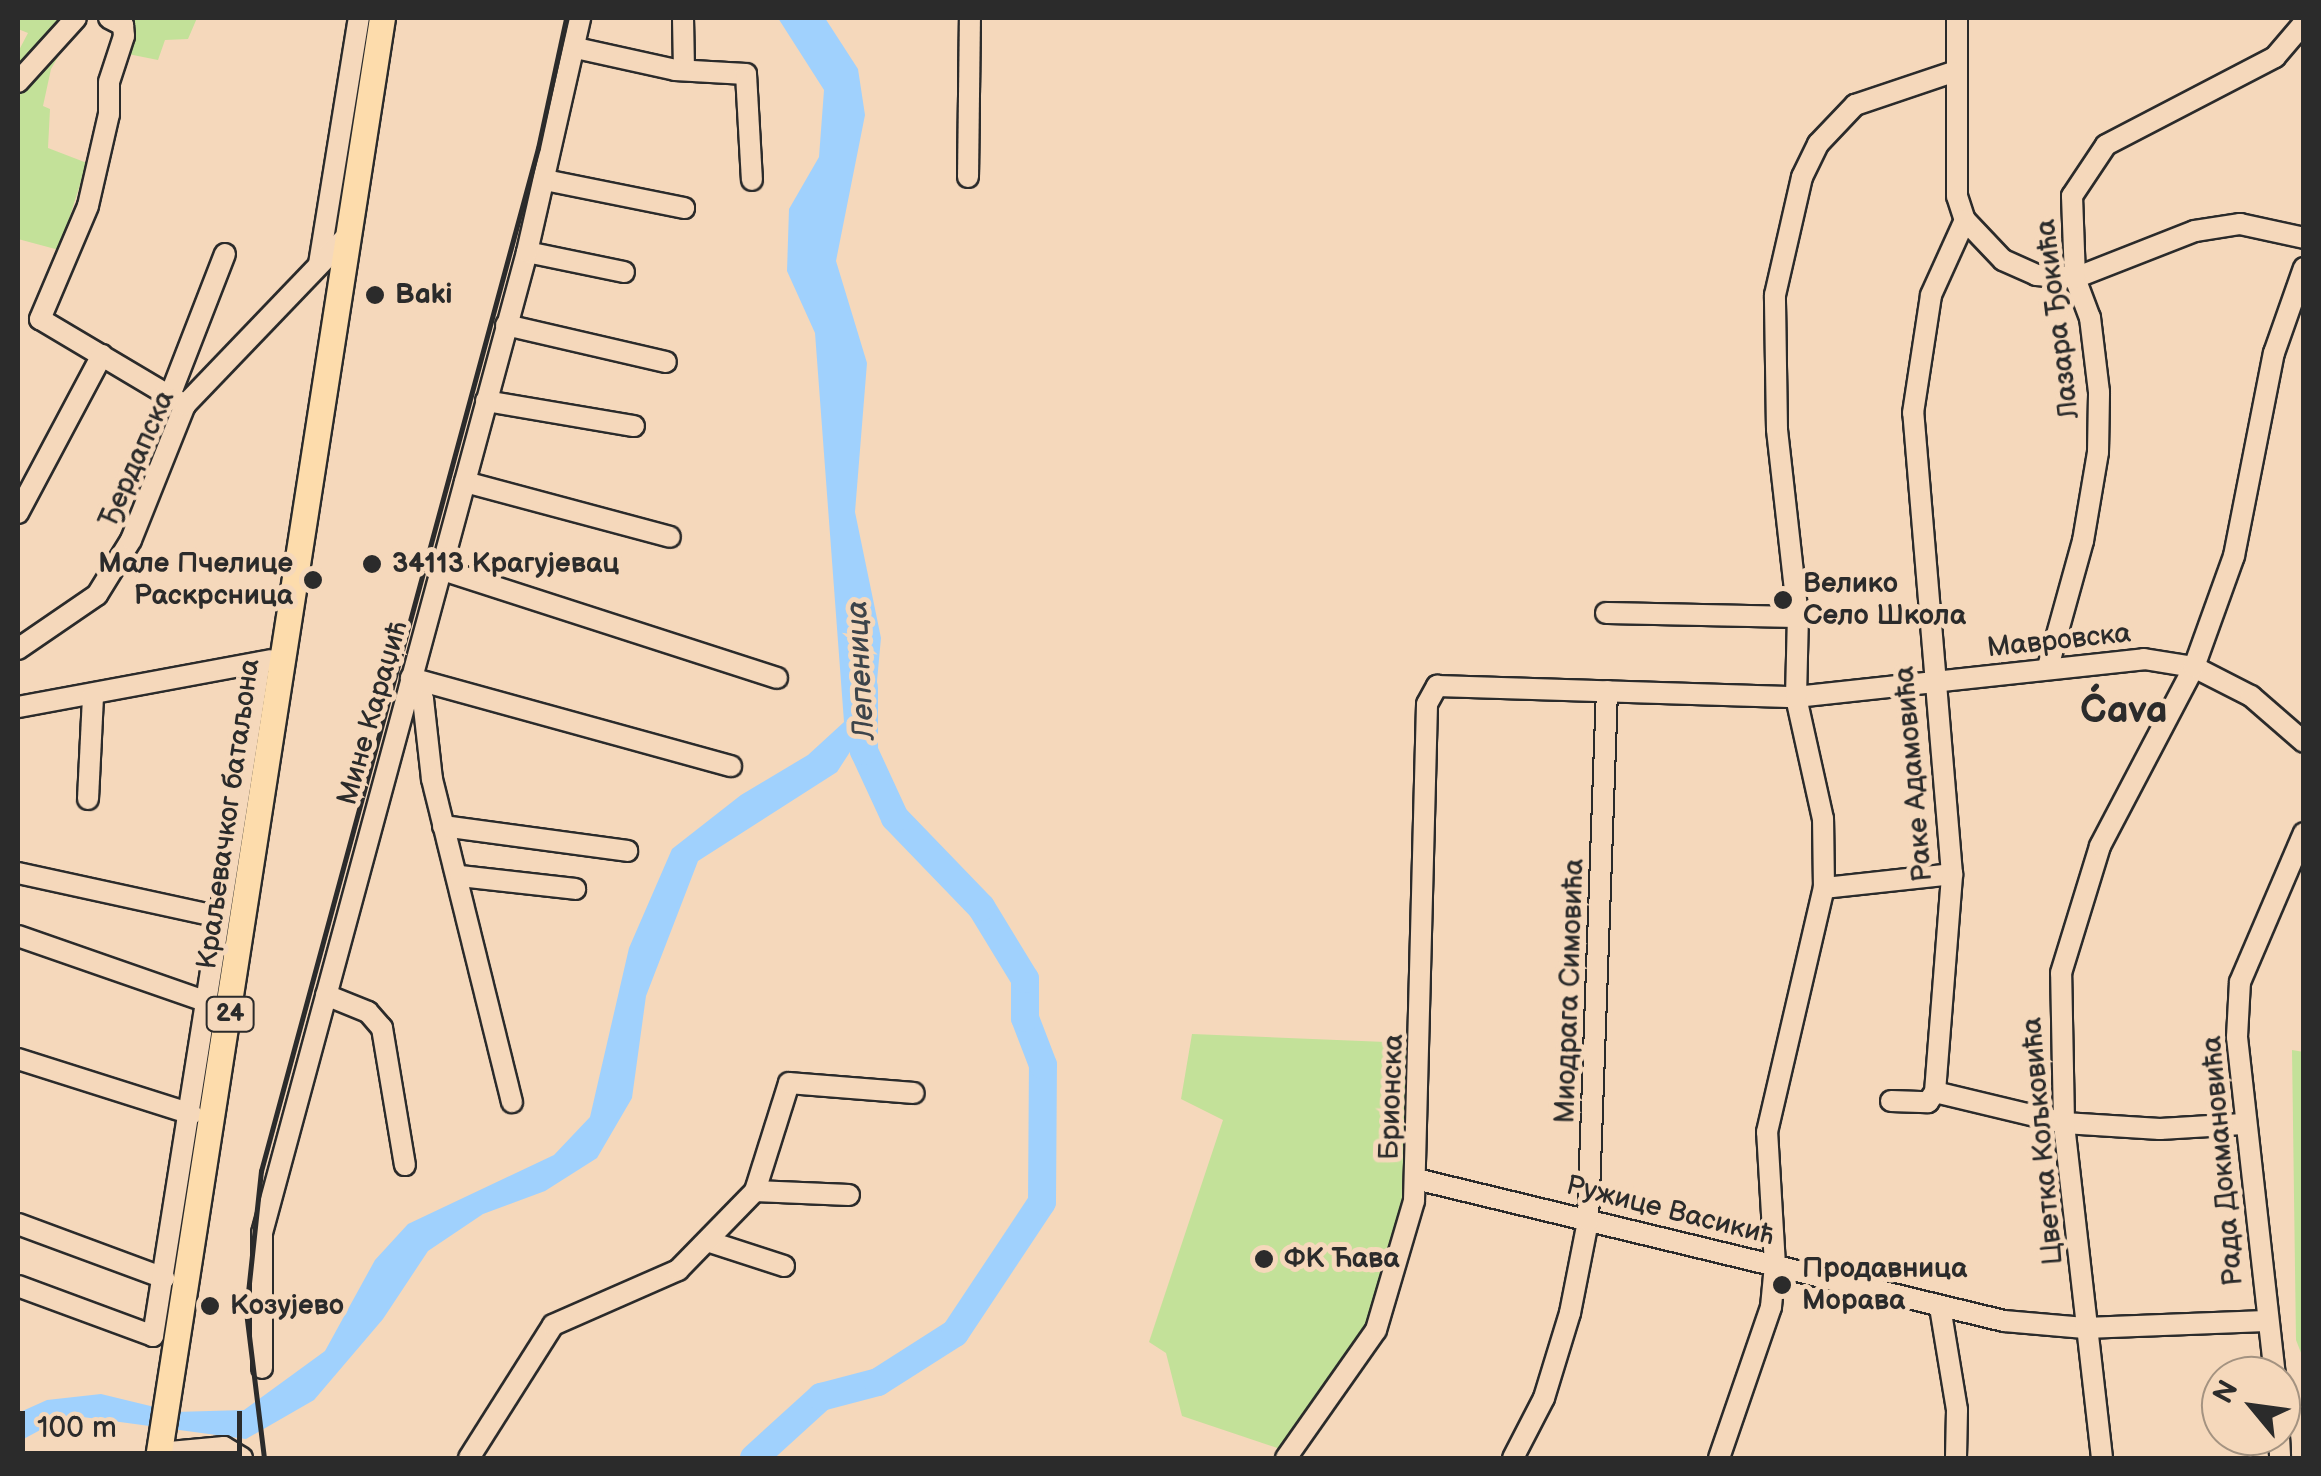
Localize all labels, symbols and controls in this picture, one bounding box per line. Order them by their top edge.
street label: Лазара Ђокића [2029,217,2087,421]
place label: Baki [395,278,452,312]
marker: Baki [364,284,386,306]
street label: Ђердапска [92,385,182,533]
place label: Мале Пчелице Раскрсница [98,547,293,613]
place label: 34113 Крагујевац [392,547,619,581]
marker: 34113 Крагујевац [361,553,383,575]
place label: Велико Село Школа [1803,567,1966,633]
marker: Мале Пчелице Раскрсница [302,569,324,591]
marker: Велико Село Школа [1772,589,1794,611]
water label: Лепеница [839,600,883,740]
street label: Мине Караџић [331,617,415,809]
street label: Мавровска [1985,617,2133,665]
street label: Краљевачког батаљона [191,657,267,971]
street label: Раке Адамовића [1888,665,1940,883]
district label: Ćava [2080,688,2168,734]
street label: Миодрага Симовића [1549,858,1591,1124]
road number: 24 [205,994,255,1034]
street label: Цветка Кољковића [2015,1016,2071,1266]
street label: Брионска [1373,1033,1411,1161]
street label: Рада Докмановића [2195,1035,2251,1287]
street label: Ружице Васикић [1562,1169,1778,1253]
place label: ФК Ћава [1284,1242,1400,1276]
marker: ФК Ћава [1253,1248,1275,1270]
place label: Продавница Морава [1802,1252,1967,1318]
marker: Продавница Морава [1771,1274,1793,1296]
place label: Козујево [230,1289,344,1323]
marker: Козујево [199,1295,221,1317]
north arrow [2201,1356,2301,1456]
text: N [2207,1375,2246,1409]
scale bar [25,1391,248,1453]
text: 100 m [37,1410,117,1446]

